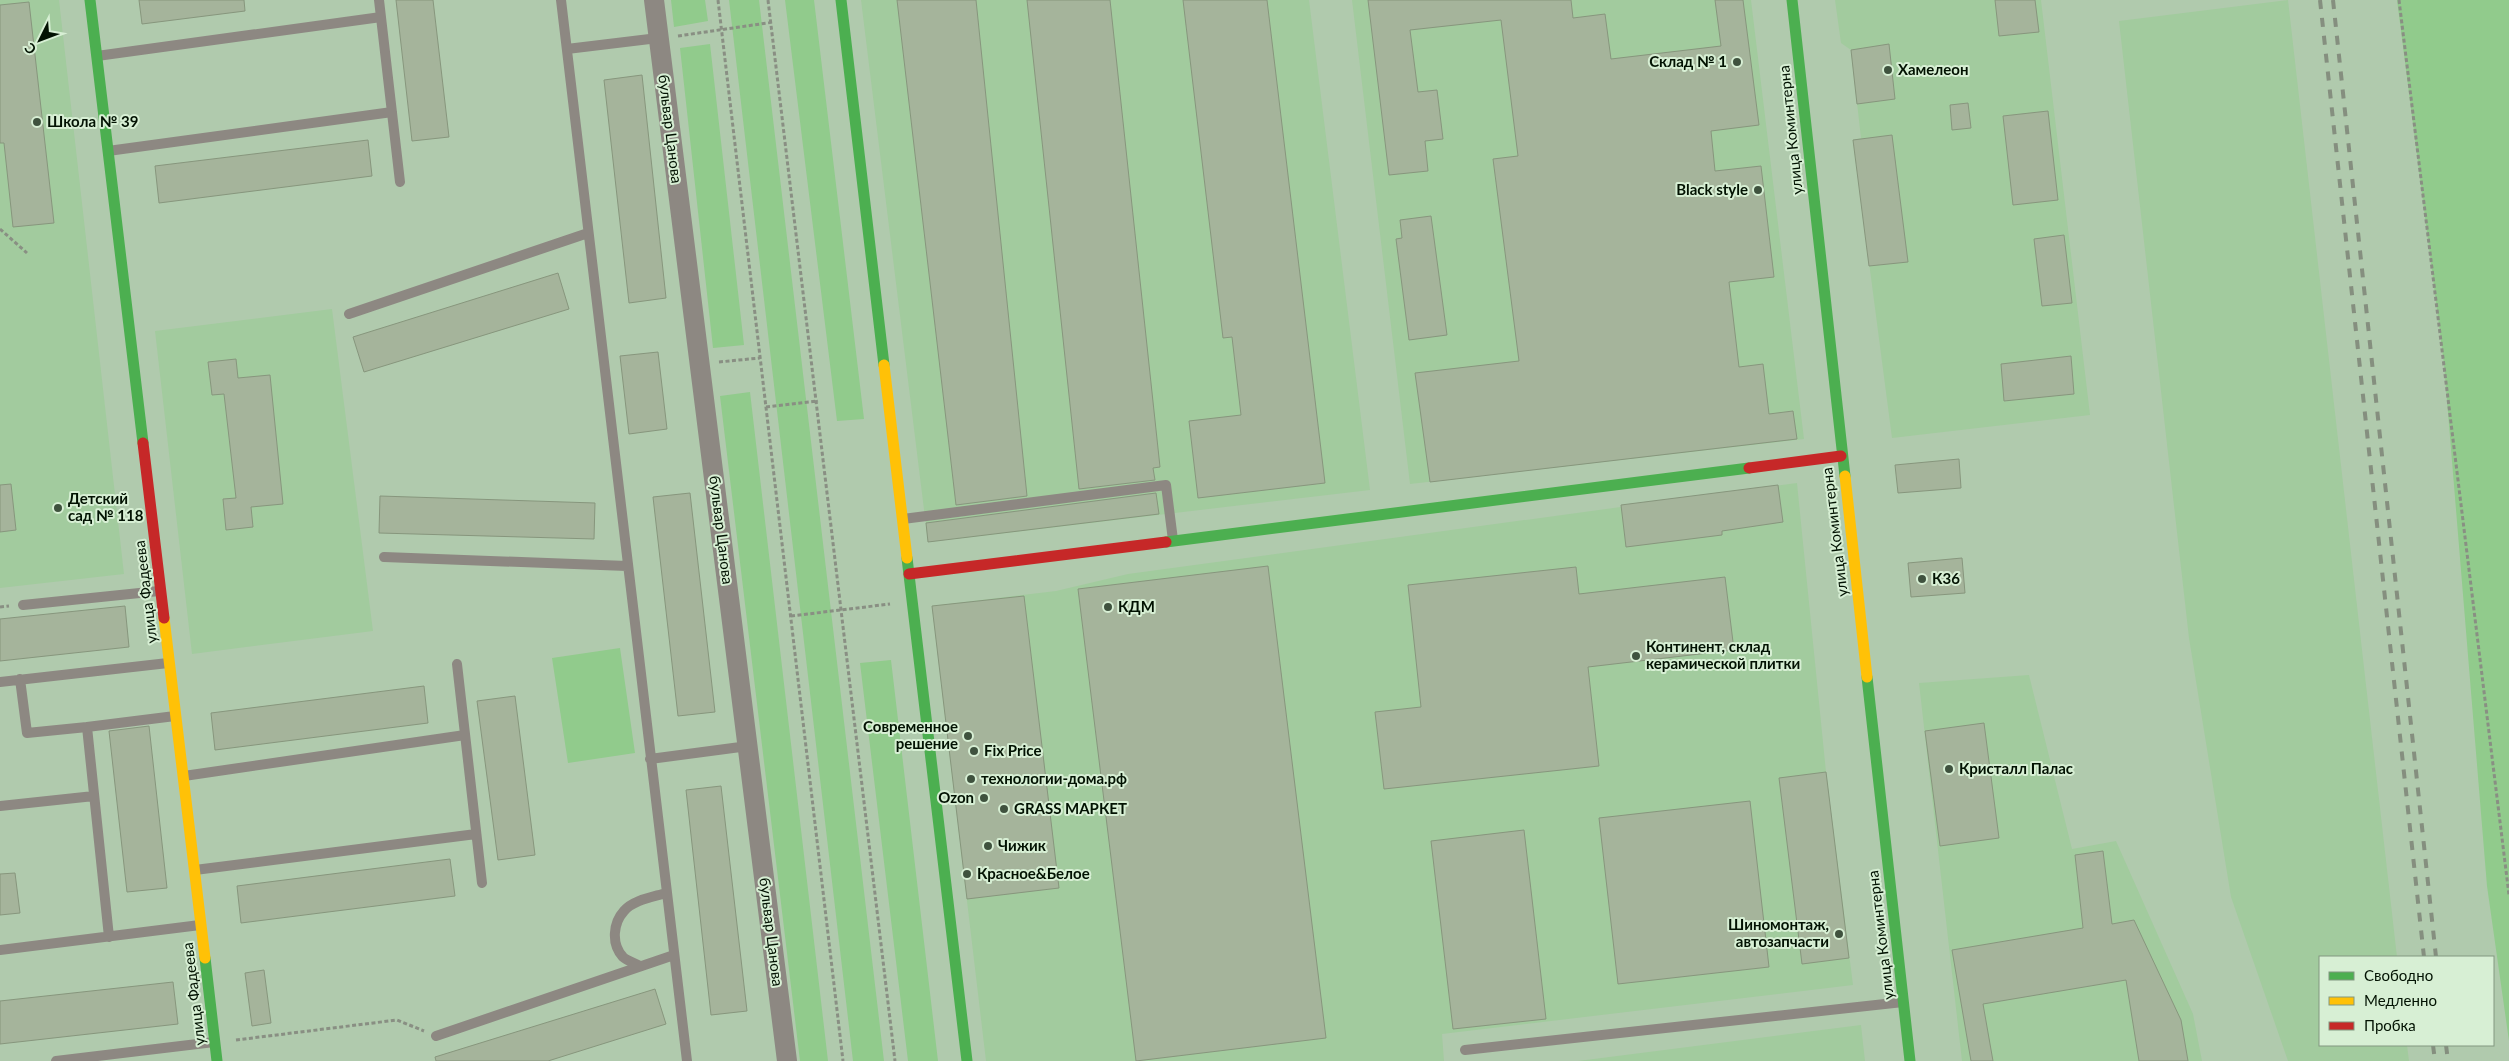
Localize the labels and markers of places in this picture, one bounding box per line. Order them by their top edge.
place label: Склад № 1 [1649,52,1727,70]
marker: Склад № 1 [1731,56,1743,68]
place label: Хамелеон [1898,60,1968,78]
marker: Хамелеон [1882,64,1894,76]
place label: Школа № 39 [47,112,138,130]
marker: Школа № 39 [31,116,43,128]
place label: Black style [1676,180,1748,198]
marker: Black style [1752,184,1764,196]
place label: Детский сад № 118 [68,489,144,524]
marker: Детский сад № 118 [52,502,64,514]
place label: К36 [1932,569,1960,587]
marker: К36 [1916,573,1928,585]
place label: КДМ [1118,597,1155,615]
marker: КДМ [1102,601,1114,613]
place label: Континент, склад керамической плитки [1646,637,1800,672]
marker: Континент, склад керамической плитки [1630,650,1642,662]
place label: Современное решение [863,717,958,752]
marker: Современное решение [962,730,974,742]
place label: Fix Price [984,741,1041,759]
marker: Fix Price [968,745,980,757]
place label: Кристалл Палас [1959,759,2073,777]
marker: Кристалл Палас [1943,763,1955,775]
place label: технологии-дома.рф [981,769,1127,787]
marker: технологии-дома.рф [965,773,977,785]
place label: Ozon [938,788,974,806]
marker: Ozon [978,792,990,804]
place label: GRASS МАРКЕТ [1014,799,1127,817]
marker: GRASS МАРКЕТ [998,803,1010,815]
place label: Чижик [998,836,1047,854]
marker: Чижик [982,840,994,852]
place label: Красное&Белое [977,864,1090,882]
marker: Красное&Белое [961,868,973,880]
place label: Шиномонтаж, автозапчасти [1728,915,1829,950]
marker: Шиномонтаж, автозапчасти [1833,928,1845,940]

